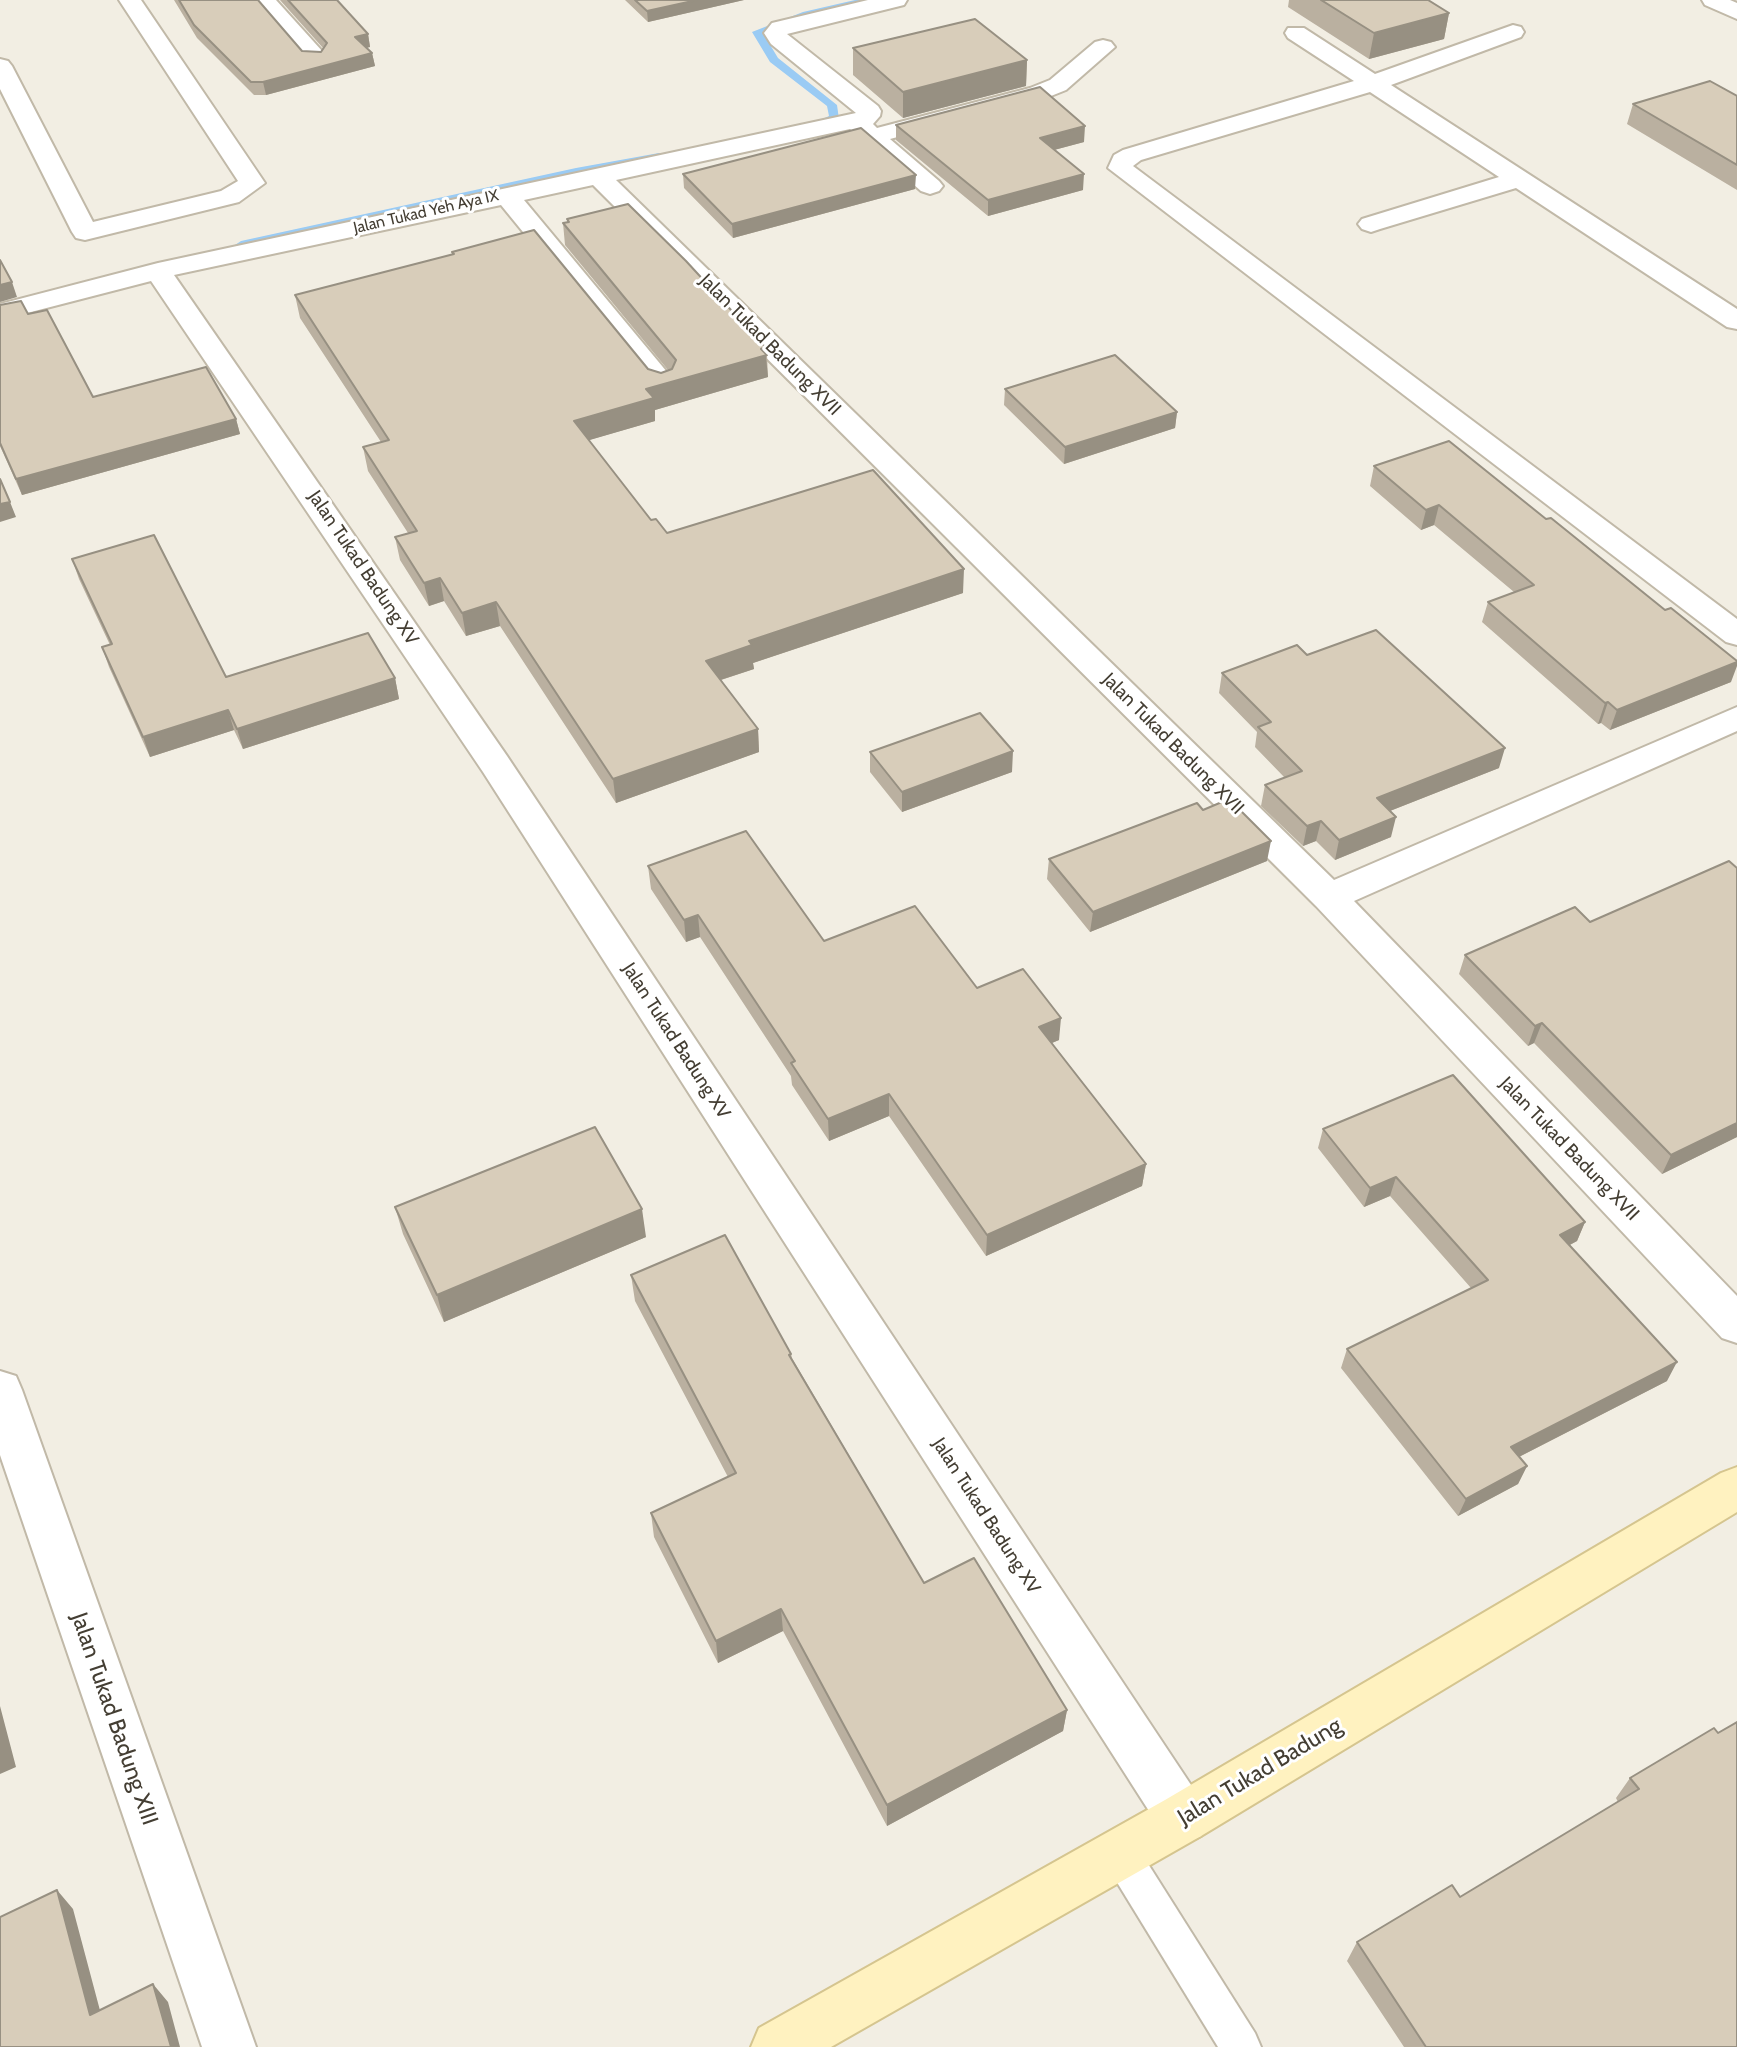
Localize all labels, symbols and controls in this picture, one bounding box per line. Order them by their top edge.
street label: Jalan Tukad Yeh Aya IX [351,186,501,238]
street label: Jalan Tukad Badung XVII [694,269,846,421]
street label: Jalan Tukad Badung XV [303,486,423,650]
street label: Jalan Tukad Badung XVII [1097,668,1249,820]
street label: Jalan Tukad Badung XV [617,959,735,1123]
street label: Jalan Tukad Badung XVII [1494,1072,1644,1226]
street label: Jalan Tukad Badung XV [927,1434,1045,1598]
street label: Jalan Tukad Badung XIII [65,1609,163,1829]
street label: Jalan Tukad Badung [1173,1712,1347,1832]

